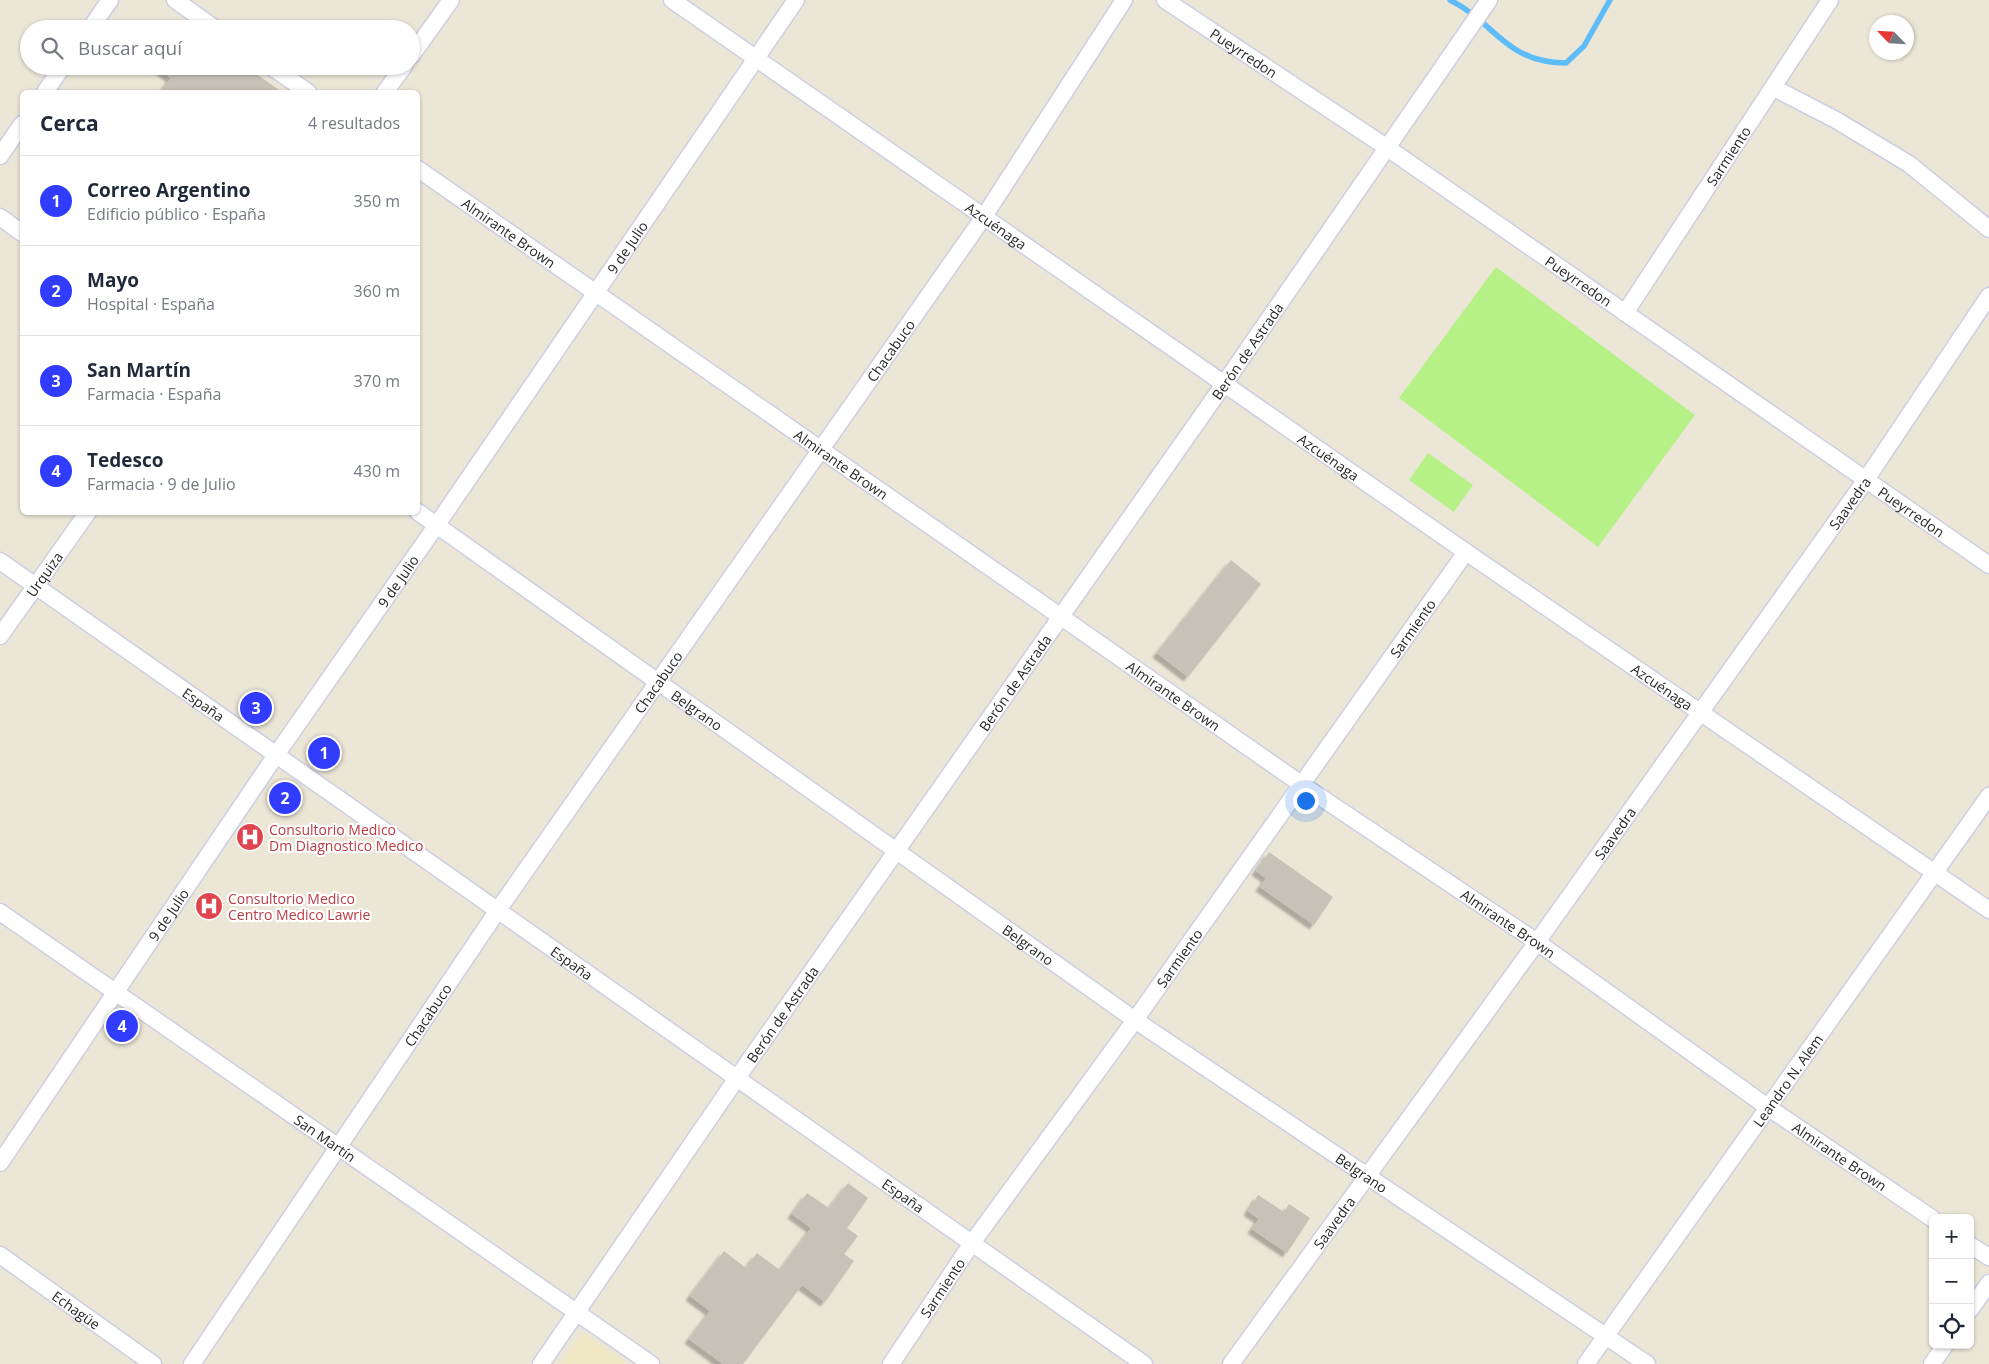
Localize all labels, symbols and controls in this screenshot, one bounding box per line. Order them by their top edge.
north arrow [1869,15,1914,60]
search box [20,20,420,75]
street label: Pueyrredon [1207,23,1281,82]
icon: search [38,34,66,62]
text: Buscar aquí [78,35,182,61]
text: Cerca [40,109,99,137]
text: 4 resultados [308,112,400,134]
street label: Sarmiento [1702,122,1754,189]
text: Correo Argentino [87,177,251,203]
text: 1 [51,190,61,212]
text: 350 m [354,190,400,212]
street label: Almirante Brown [458,193,560,272]
street label: Azcuénaga [962,198,1031,253]
text: Edificio público · España [87,203,266,225]
street label: 9 de Julio [602,217,652,277]
street label: Pueyrredon [1542,251,1616,310]
text: Mayo [87,267,139,293]
text: 2 [51,280,61,302]
text: 360 m [354,280,400,302]
text: Hospital · España [87,293,215,315]
street label: Berón de Astrada [1207,298,1287,403]
street label: Chacabuco [862,315,919,385]
text: San Martín [87,357,191,383]
text: 3 [51,370,61,392]
text: 370 m [354,370,400,392]
text: Farmacia · España [87,383,221,405]
street label: Almirante Brown [791,425,892,503]
street label: Azcuénaga [1295,429,1363,485]
text: Tedesco [87,447,163,473]
text: 4 [51,460,61,482]
text: 430 m [354,460,400,482]
text: Farmacia · 9 de Julio [87,473,236,495]
street label: Saavedra [1824,473,1875,533]
street label: Pueyrredon [1875,482,1949,541]
street label: Urquiza [21,548,66,600]
street label: 9 de Julio [373,551,423,611]
street label: Sarmiento [1385,595,1440,661]
street label: Berón de Astrada [974,630,1055,734]
street label: Chacabuco [629,647,686,717]
street label: Almirante Brown [1123,656,1224,735]
street label: Azcuénaga [1628,659,1697,714]
street label: España [179,683,229,725]
street label: Belgrano [668,685,726,734]
pin: 3 [240,689,272,727]
pin: 1 [308,734,340,772]
pin: 2 [269,779,301,817]
your location [1293,788,1319,814]
street label: Saavedra [1589,803,1640,863]
place label: Consultorio Medico Dm Diagnostico Medico [269,820,423,855]
hospital icon: Consultorio Medico Dm Diagnostico Medico [235,822,265,852]
street label: 9 de Julio [144,884,193,945]
street label: Almirante Brown [1458,884,1560,962]
place label: Consultorio Medico Centro Medico Lawrie [228,889,371,924]
hospital icon: Consultorio Medico Centro Medico Lawrie [194,891,224,921]
street label: Belgrano [999,920,1058,969]
street label: Sarmiento [1152,925,1206,991]
street label: España [547,941,597,984]
street label: Berón de Astrada [742,962,822,1066]
street label: Chacabuco [399,980,455,1050]
pin: 4 [106,1007,138,1045]
street label: Leandro N. Alem [1748,1030,1827,1130]
street label: San Martín [291,1110,360,1166]
street label: Almirante Brown [1789,1117,1891,1195]
street label: Belgrano [1332,1148,1391,1197]
street label: España [879,1174,928,1217]
street label: Saavedra [1308,1192,1359,1252]
map controls [1929,1214,1974,1349]
button: + [1929,1214,1974,1259]
street label: Sarmiento [915,1254,969,1321]
button: − [1929,1259,1974,1304]
street label: Echagüe [49,1286,105,1333]
button: locate [1929,1304,1974,1349]

